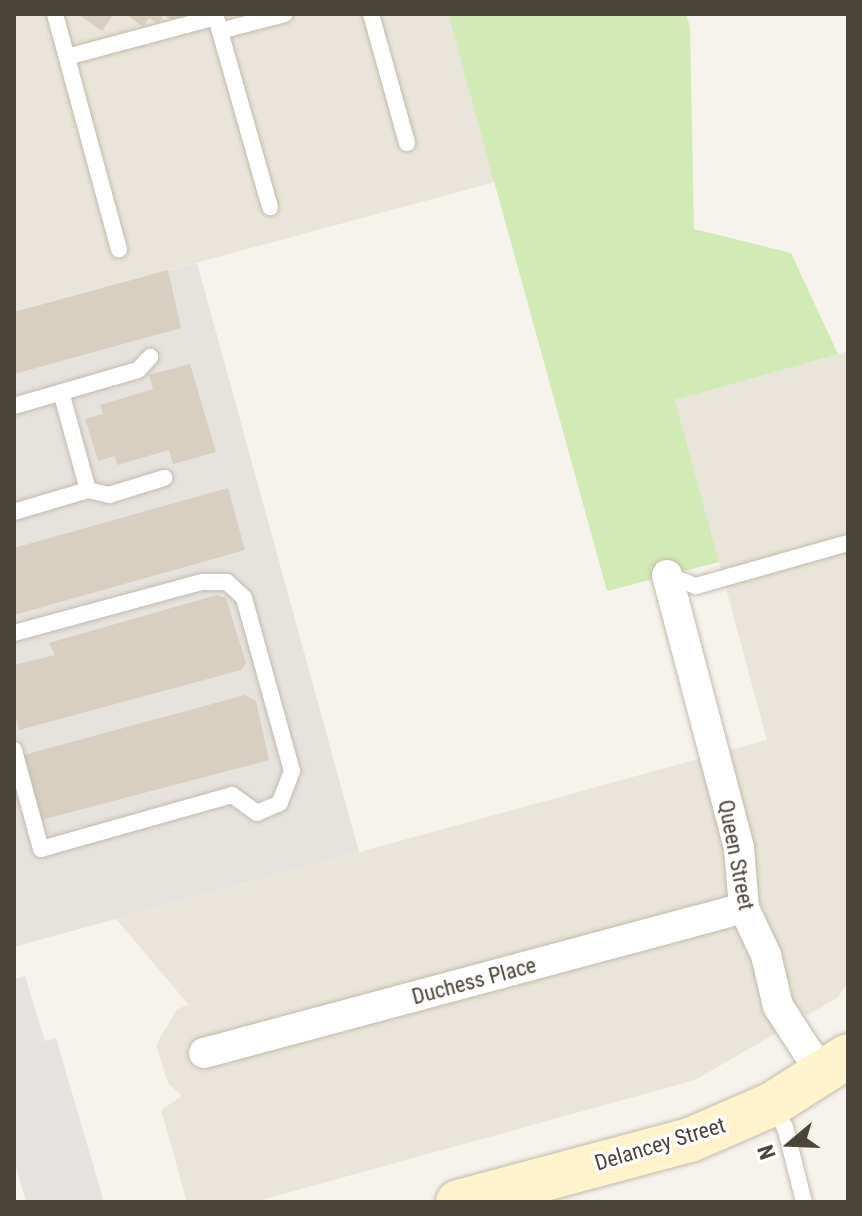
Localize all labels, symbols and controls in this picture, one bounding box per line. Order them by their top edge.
street label: Queen Street [712,798,760,912]
street label: Duchess Place [409,952,539,1010]
north arrow [750,1104,830,1184]
street label: Delancey Street [591,1112,729,1176]
text: N [753,1142,781,1162]

